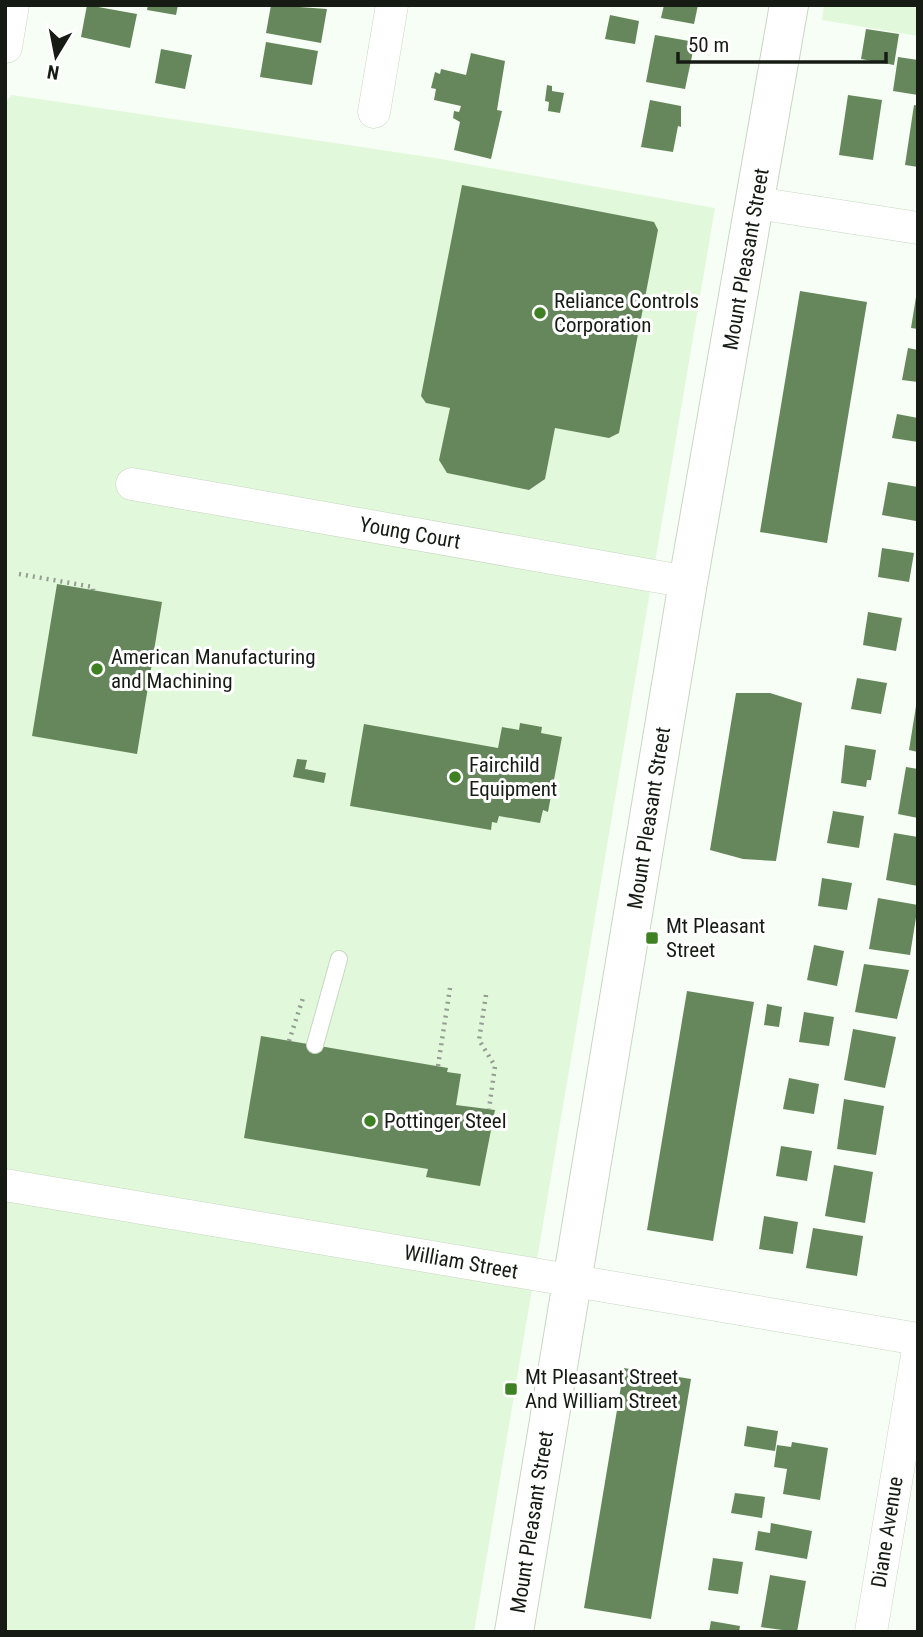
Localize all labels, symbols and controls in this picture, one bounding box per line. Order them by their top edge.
north arrow [21,21,91,91]
scale bar [678,21,886,65]
text: 50 m [688,33,729,57]
text: N [45,60,61,85]
street label: Mount Pleasant Street [718,166,774,352]
place label: Reliance Controls Corporation [554,289,699,337]
marker: Reliance Controls Corporation [532,305,548,321]
street label: Young Court [358,512,462,554]
place label: American Manufacturing and Machining [111,645,316,693]
marker: American Manufacturing and Machining [89,661,105,677]
street label: Mount Pleasant Street [623,725,675,911]
place label: Fairchild Equipment [469,753,557,801]
marker: Fairchild Equipment [447,769,463,785]
place label: Mt Pleasant Street [666,914,765,962]
marker: Mt Pleasant Street [644,930,660,946]
place label: Pottinger Steel [384,1109,507,1133]
marker: Pottinger Steel [362,1113,378,1129]
street label: William Street [402,1240,520,1284]
place label: Mt Pleasant Street And William Street [525,1365,678,1413]
marker: Mt Pleasant Street And William Street [503,1381,519,1397]
street label: Mount Pleasant Street [506,1429,558,1615]
street label: Diane Avenue [866,1475,908,1589]

